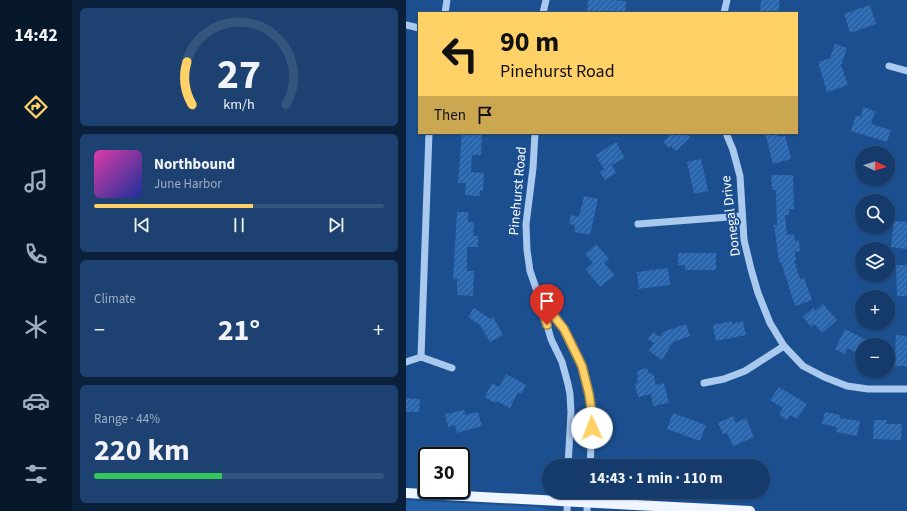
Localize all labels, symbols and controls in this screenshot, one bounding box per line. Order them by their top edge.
text: 90 m [500,22,559,62]
text: 14:42 [14,23,58,48]
icon: left [434,28,486,80]
text: 27 [217,45,261,105]
text: Pinehurst Road [500,59,615,84]
icon: directions [22,93,50,121]
text: km/h [223,93,255,114]
icon: arrive [474,104,496,126]
text: Then [434,105,466,126]
street label: Pinehurst Road [504,146,532,236]
north arrow [855,146,895,186]
map controls [855,146,895,378]
text: Northbound [154,154,235,175]
icon: music [22,167,50,195]
street label: Donegal Drive [716,174,746,258]
text: June Harbor [154,175,222,193]
button: search [855,194,895,234]
icon: previous [131,214,153,236]
icon: pause [228,214,250,236]
icon: next [325,214,347,236]
icon: phone [22,240,50,268]
button: layers [855,242,895,282]
pin [530,284,564,325]
text: Climate [94,290,136,308]
icon: arrive [536,290,558,312]
button: + [855,290,895,330]
text: 21° [218,309,260,352]
icon: climate [22,313,50,341]
text: − [94,314,105,346]
text: + [373,314,384,346]
button: − [855,338,895,378]
icon: car [22,387,50,415]
position arrow [571,407,613,449]
text: Range · 44% [94,410,160,428]
text: 220 km [94,429,190,472]
speed limit sign: 30 [418,447,470,499]
icon: filters [22,460,50,488]
text: 14:43 · 1 min · 110 m [589,468,723,489]

